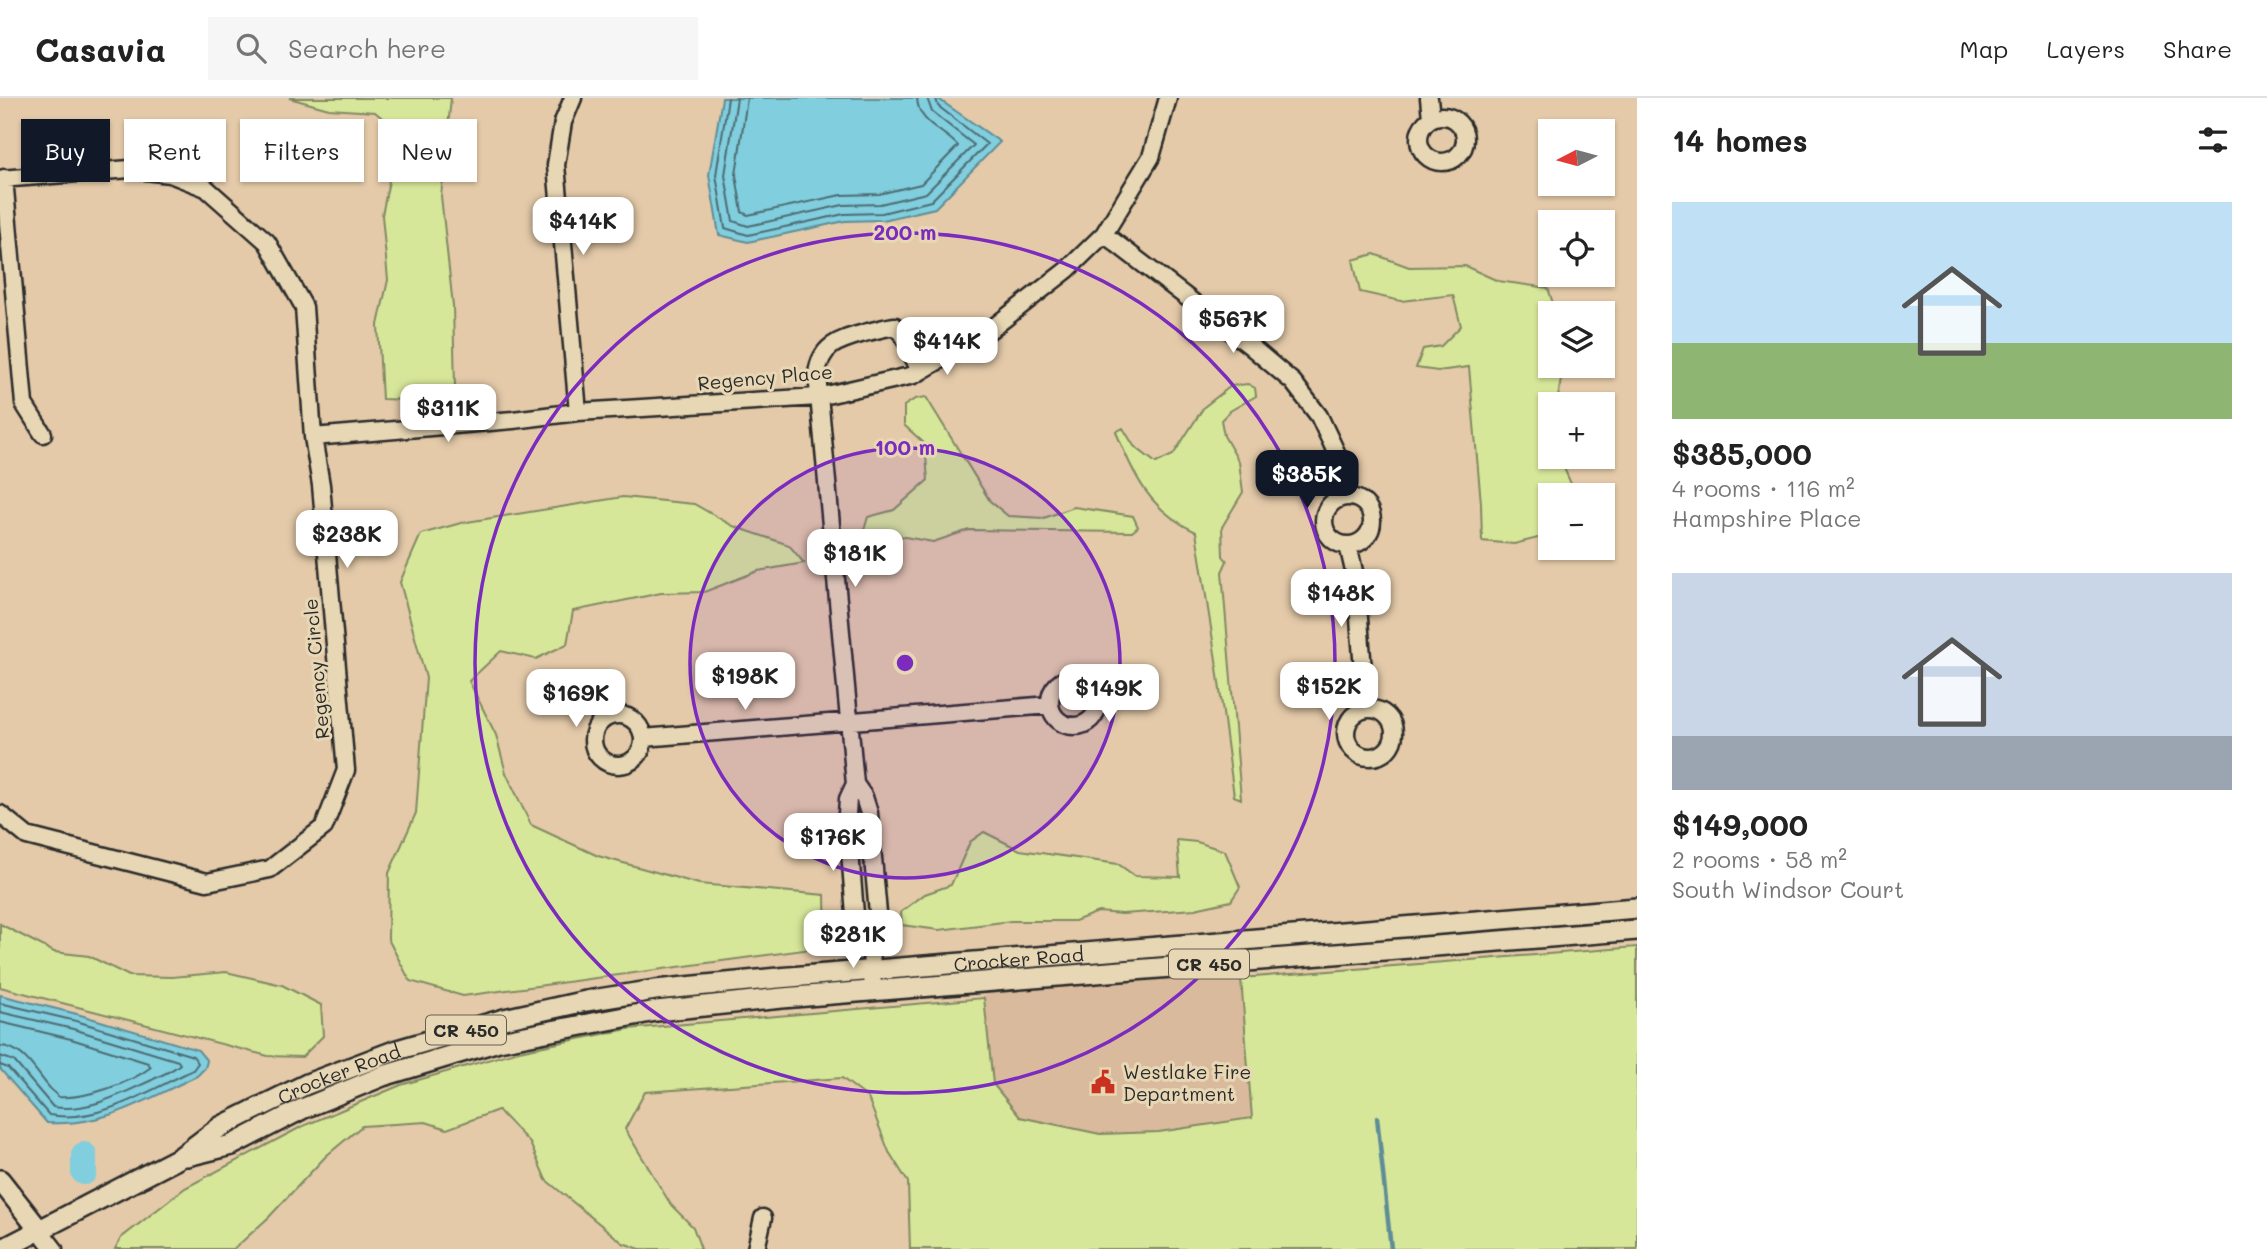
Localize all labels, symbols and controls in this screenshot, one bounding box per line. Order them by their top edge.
search box [208,17,698,80]
text: Casavia [35,27,166,70]
icon: search [232,29,270,67]
text: Search here [288,31,446,65]
text: Map [1960,33,2008,64]
text: Layers [2046,33,2125,64]
text: Share [2163,33,2232,64]
chip: Buy [21,119,110,182]
chip: Rent [124,119,226,182]
chip: Filters [240,119,364,182]
chip: New [378,119,477,182]
north arrow [1538,119,1615,196]
map controls [1538,119,1615,560]
text: 14 homes [1672,120,1808,160]
icon: filters [2194,121,2232,159]
pin: $414K [534,198,632,257]
text: $414K [549,205,617,235]
button: locate [1538,210,1615,287]
text: 200 m [874,218,936,245]
icon: home [1889,248,2015,374]
pin: $567K [1184,296,1282,355]
button: layers [1538,301,1615,378]
text: $567K [1198,303,1268,333]
pin: $414K [898,317,996,377]
text: $414K [913,325,981,355]
street label: Regency Place [696,359,834,395]
pin: $311K [399,384,497,444]
text: $311K [416,392,480,422]
button: + [1538,392,1615,469]
text: 100 m [875,433,935,460]
text: $385,000 [1672,433,1812,473]
pin: $385K [1258,450,1356,510]
text: $385K [1272,458,1342,488]
text: 4 rooms · 116 m² [1672,473,1855,503]
button: − [1538,483,1615,560]
text: Hampshire Place [1672,503,1862,533]
pin: $238K [298,510,396,570]
text: $238K [312,518,382,548]
pin: $181K [806,530,904,589]
text: $181K [823,537,887,567]
pin: $148K [1292,570,1390,629]
text: $148K [1307,577,1375,607]
street label: Regency Circle [297,598,335,740]
icon: home [1889,619,2015,745]
centre of rings [893,651,917,675]
pin: $198K [696,652,794,712]
text: $198K [711,660,779,690]
pin: $152K [1280,662,1378,722]
pin: $149K [1060,664,1158,724]
pin: $169K [527,670,625,729]
text: $152K [1296,670,1362,700]
text: $149K [1075,672,1143,702]
text: $169K [542,677,610,707]
text: $149,000 [1672,804,1808,844]
pin: $176K [784,814,882,873]
text: $176K [800,821,866,851]
text: 2 rooms · 58 m² [1672,844,1847,874]
text: South Windsor Court [1672,874,1904,904]
pin: $281K [804,910,902,970]
text: $281K [820,918,886,948]
street label: Crocker Road [953,941,1085,976]
road number: CR 450 [1169,950,1249,978]
road number: CR 450 [426,1015,506,1044]
street label: Crocker Road [273,1037,404,1109]
place label: Westlake Fire Department [1123,1059,1251,1106]
public building icon: Westlake Fire Department [1089,1068,1117,1096]

